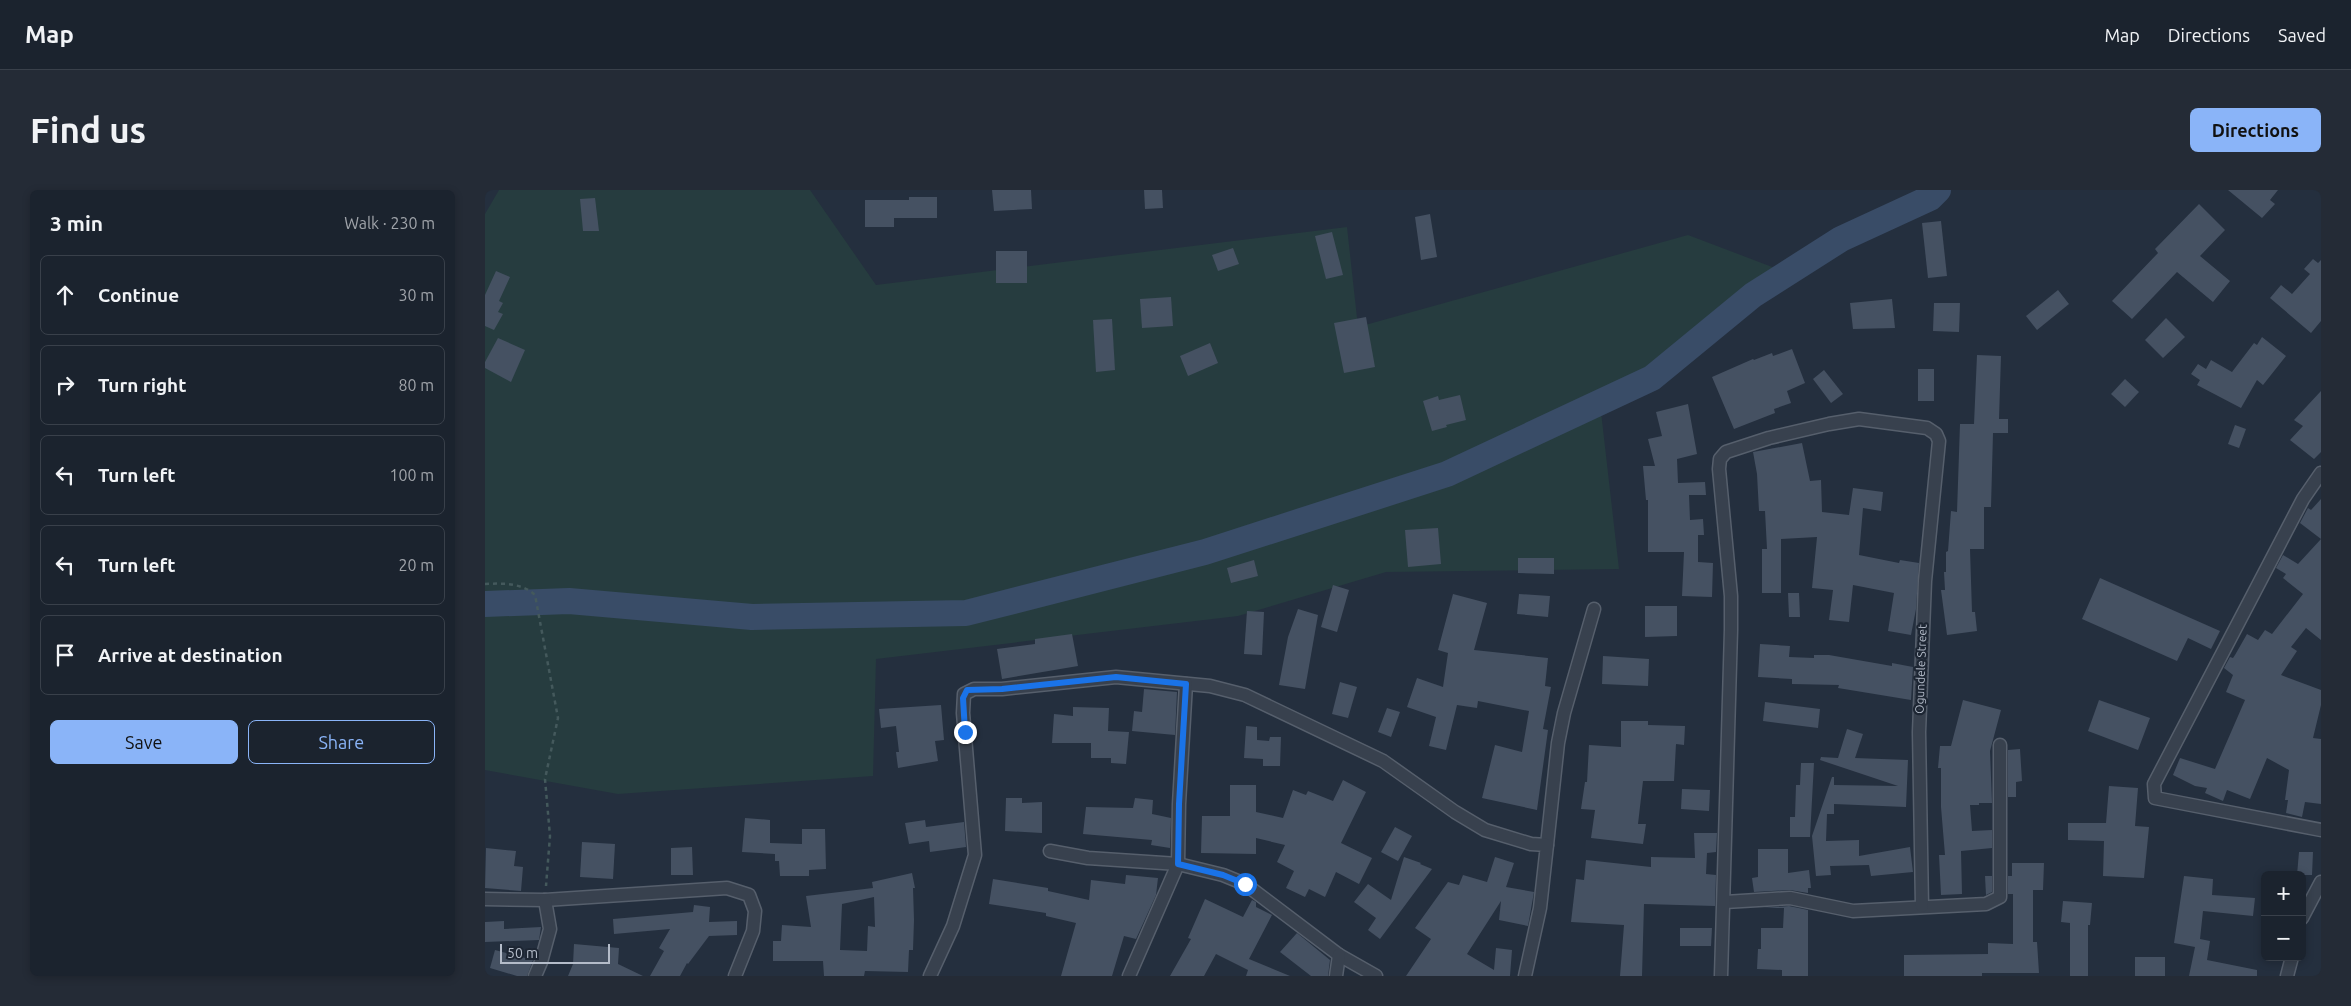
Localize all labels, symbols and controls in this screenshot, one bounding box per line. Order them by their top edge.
text: Map [25,21,74,48]
text: Map [2104,25,2140,45]
text: Directions [2168,25,2250,45]
text: Saved [2278,25,2326,45]
button: Directions [2190,108,2321,152]
text: Find us [30,110,146,150]
text: 3 min [50,211,103,235]
text: Walk · 230 m [344,214,435,232]
icon: ahead [51,281,79,309]
text: Continue [98,284,179,306]
text: 30 m [398,286,434,304]
icon: right [51,371,79,399]
text: Turn right [98,374,186,396]
text: 80 m [398,376,434,394]
icon: left [51,461,79,489]
text: Turn left [98,464,176,486]
text: 100 m [389,466,434,484]
icon: left [51,551,79,579]
text: Turn left [98,554,176,576]
text: 20 m [398,556,434,574]
street label: Ogundele Street [1912,624,1929,714]
icon: arrive [51,641,79,669]
text: Arrive at destination [98,644,283,666]
button: Save [50,720,238,764]
button: Share [248,720,435,764]
route end [954,721,977,744]
map controls [2261,871,2306,961]
button: + [2261,871,2306,916]
route start [1234,873,1257,896]
button: − [2261,916,2306,961]
scale bar [500,941,610,964]
text: 50 m [507,945,538,961]

